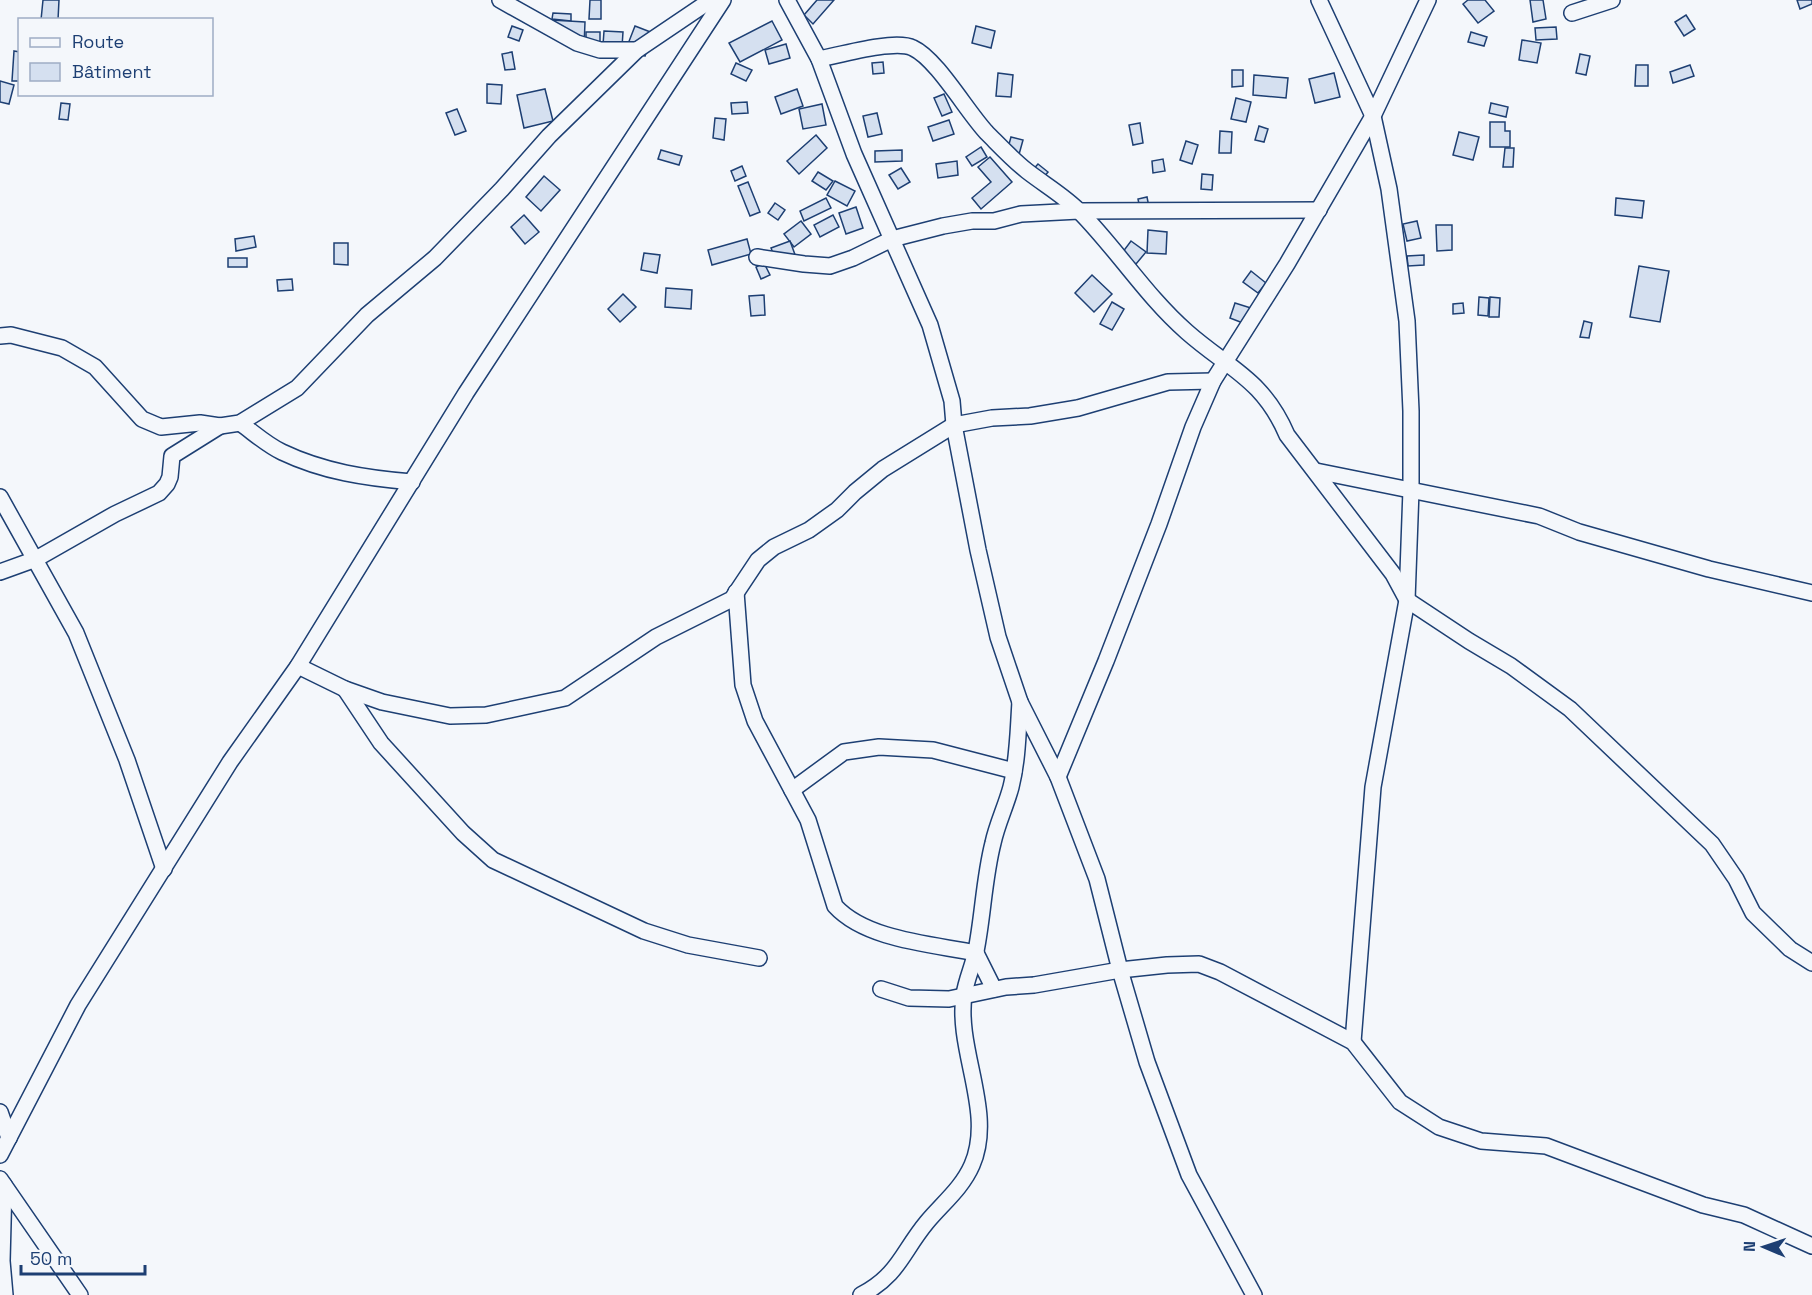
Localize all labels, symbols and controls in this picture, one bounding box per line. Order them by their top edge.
legend [18,18,213,96]
text: Route [72,30,124,53]
text: Bâtiment [72,60,152,83]
north arrow [1734,1217,1794,1277]
scale bar [21,1238,146,1276]
text: N [1739,1241,1760,1252]
text: 50 m [30,1247,72,1270]

